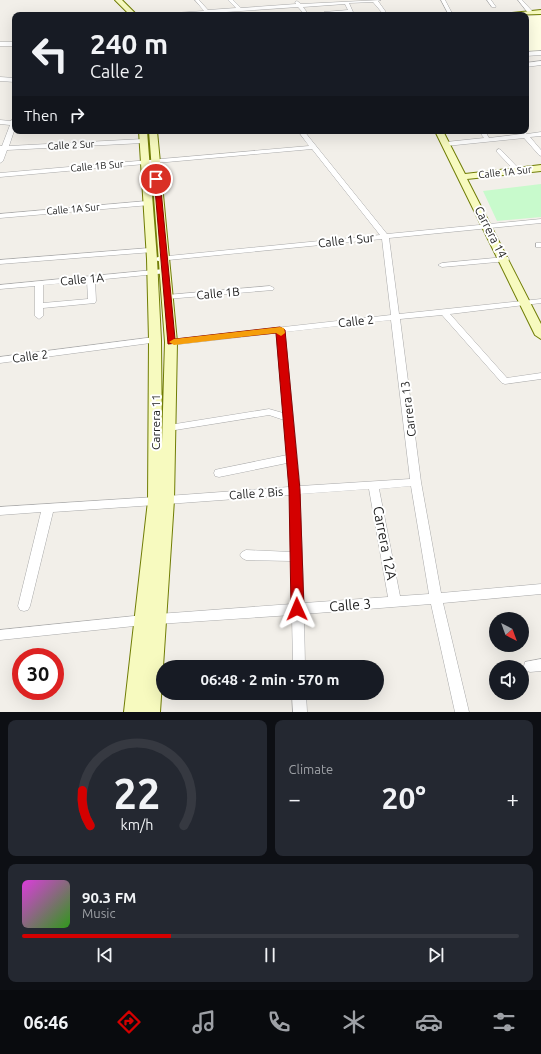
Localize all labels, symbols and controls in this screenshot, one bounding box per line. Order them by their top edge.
icon: left [24,28,76,80]
text: 240 m [90,28,168,59]
text: Calle 2 [90,61,144,81]
icon: right [66,104,88,126]
text: Then [24,107,58,124]
street label: Calle 2 Sur [47,138,95,152]
street label: Calle 1B Sur [70,158,124,174]
pin [139,162,173,196]
street label: Calle 1A Sur [478,164,532,180]
icon: arrive [145,168,167,190]
street label: Calle 1A Sur [46,201,100,217]
street label: Carrera 14 [472,204,510,260]
street label: Calle 1 Sur [317,231,375,249]
street label: Calle 1A [60,271,105,287]
street label: Calle 1B [196,285,240,301]
street label: Calle 2 [337,313,375,329]
street label: Calle 2 [11,347,49,365]
street label: Carrera 13 [398,380,418,438]
street label: Carrera 11 [149,394,162,450]
street label: Calle 2 Bis [228,485,284,501]
street label: Carrera 12A [370,505,400,581]
position arrow [276,588,318,630]
street label: Calle 3 [329,596,371,614]
north arrow [489,612,529,652]
map controls [489,612,529,700]
speed limit sign: 30 [12,648,64,700]
button: sound [489,660,529,700]
text: 06:48 · 2 min · 570 m [201,671,339,688]
text: Climate [289,762,333,776]
text: 22 [114,770,161,817]
text: 20° [382,781,426,815]
text: − [289,786,301,811]
text: + [507,786,519,811]
text: km/h [121,817,154,833]
text: 90.3 FM [82,889,136,906]
text: Music [82,906,116,920]
icon: previous [94,944,116,966]
icon: pause [259,944,281,966]
icon: next [425,944,447,966]
icon: directions [115,1008,143,1036]
icon: music [190,1008,218,1036]
icon: phone [265,1008,293,1036]
icon: climate [340,1008,368,1036]
icon: car [415,1008,443,1036]
icon: filters [490,1008,518,1036]
text: 06:46 [23,1012,68,1032]

